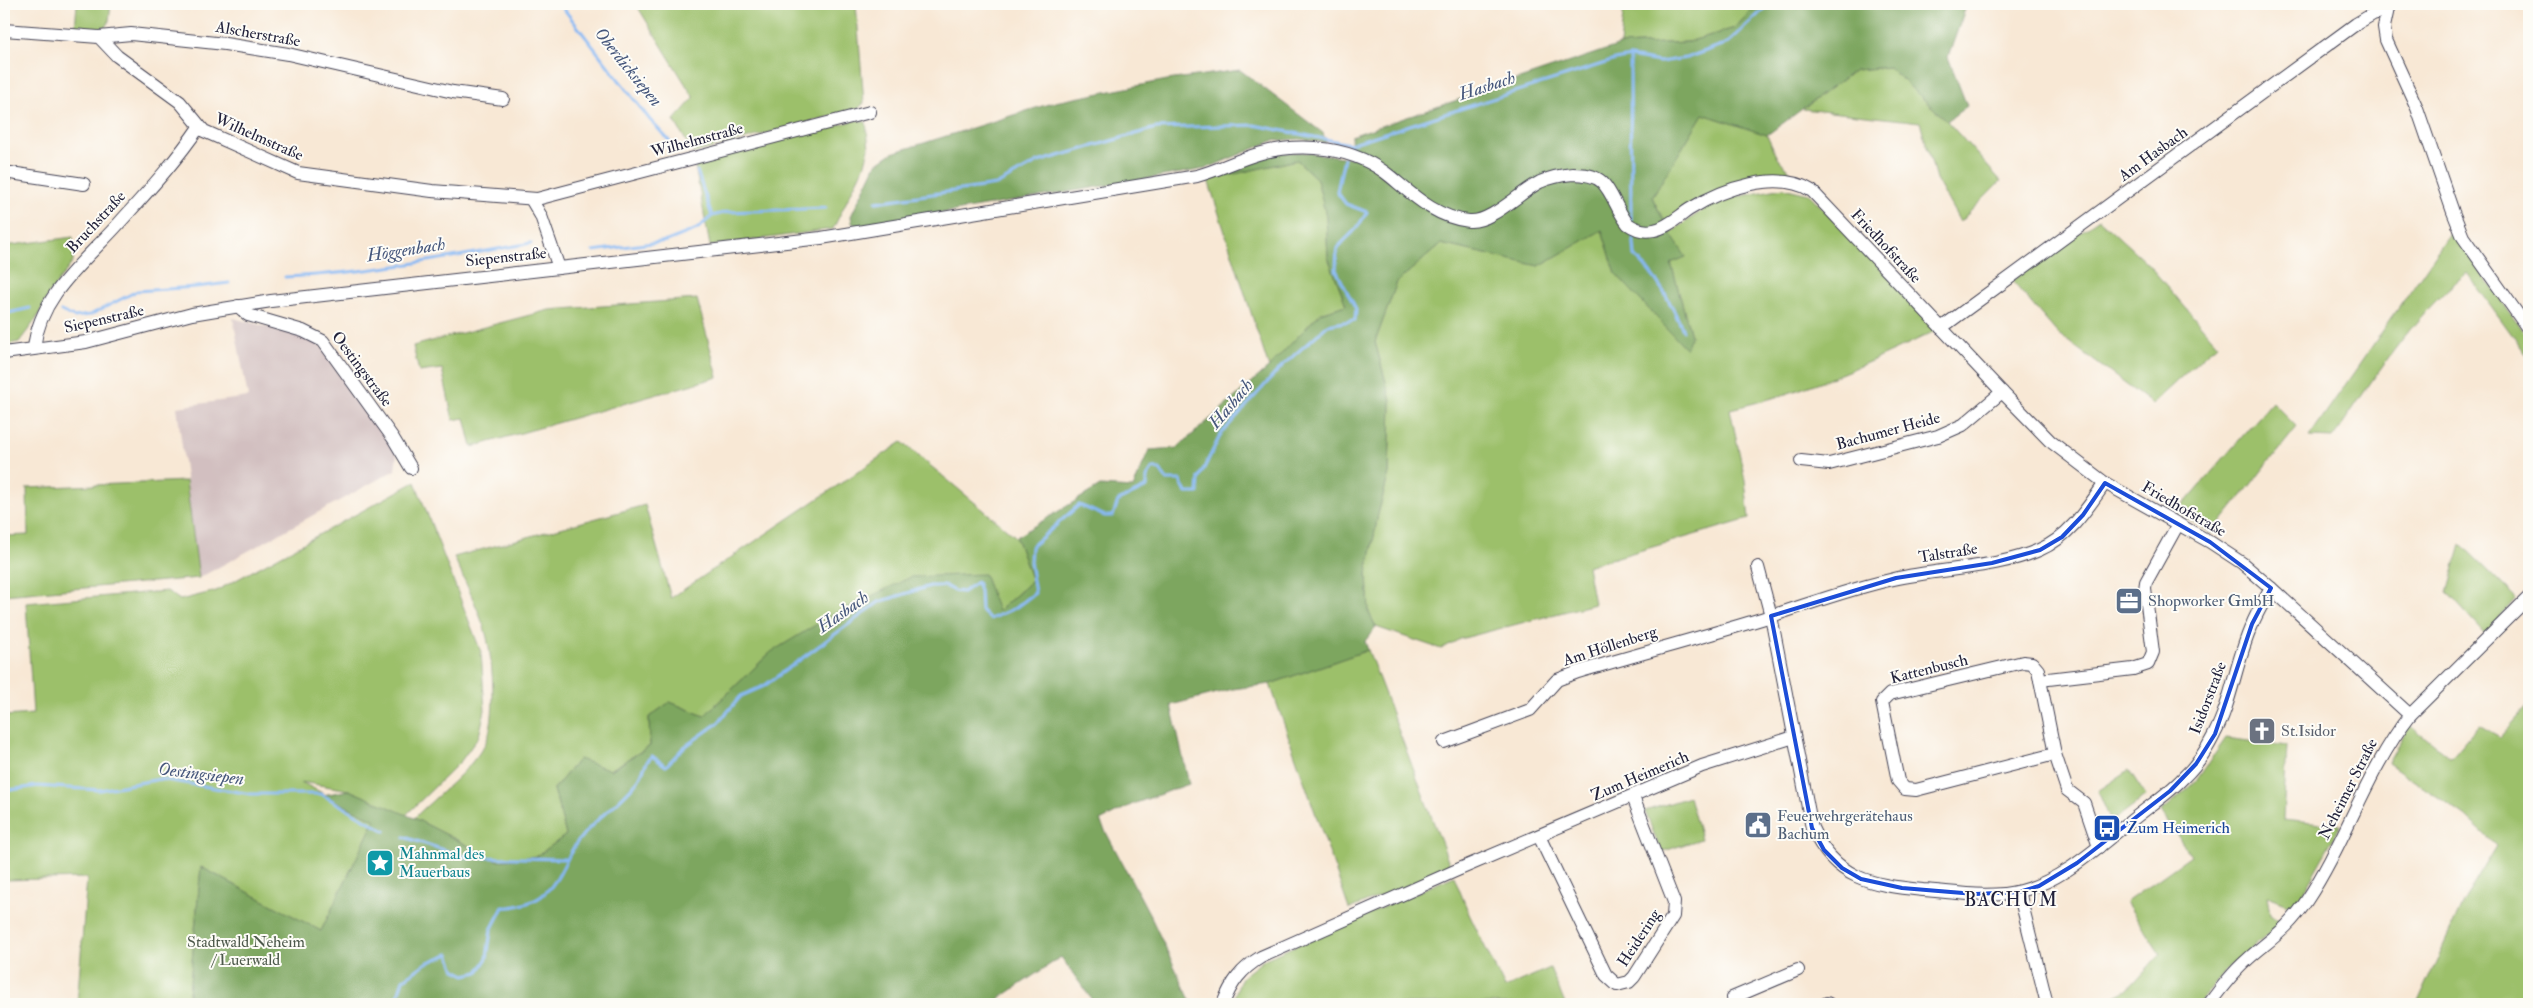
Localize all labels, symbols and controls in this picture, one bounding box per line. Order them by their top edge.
street label: Alscherstraße [213,17,302,51]
water label: Oberdicksiepen [589,23,667,111]
water label: Hasbach [1455,66,1518,106]
street label: Wilhelmstraße [211,108,307,166]
street label: Wilhelmstraße [648,118,746,162]
street label: Am Hasbach [2114,122,2192,186]
street label: Bruchstraße [62,186,130,257]
street label: Friedhofstraße [1847,205,1926,287]
water label: Höggenbach [364,232,447,268]
street label: Siepenstraße [465,243,548,272]
street label: Siepenstraße [62,300,146,339]
street label: Oestingstraße [327,327,397,411]
water label: Hasbach [1203,374,1258,434]
street label: Bachumer Heide [1834,407,1942,454]
street label: Friedhofstraße [2138,477,2230,541]
street label: Talstraße [1917,538,1979,568]
water label: Hasbach [812,586,873,639]
office icon: Shopworker GmbH [2114,586,2144,616]
place label: Shopworker GmbH [2148,591,2274,612]
street label: Am Höllenberg [1559,621,1661,671]
street label: Kattenbusch [1888,650,1971,688]
street label: Isidorstraße [2185,659,2231,737]
church icon: St.Isidor [2247,716,2277,746]
place label: St.Isidor [2281,721,2336,741]
street label: Neheimer Straße [2314,735,2382,843]
street label: Zum Heimerich [1588,746,1692,806]
water label: Oestingsiepen [157,757,245,791]
place label: Feuerwehrgerätehaus Bachum [1777,806,1913,844]
public building icon: Feuerwehrgerätehaus Bachum [1743,810,1773,840]
bus stop icon: Zum Heimerich [2092,813,2122,843]
place label: Zum Heimerich [2126,818,2231,838]
place label: Mahnmal des Mauerbaus [399,844,484,882]
place icon: Mahnmal des Mauerbaus [365,848,395,878]
district label: BACHUM [1964,888,2058,912]
street label: Heidering [1613,904,1666,971]
park label: Stadtwald Neheim / Luerwald [187,932,305,970]

